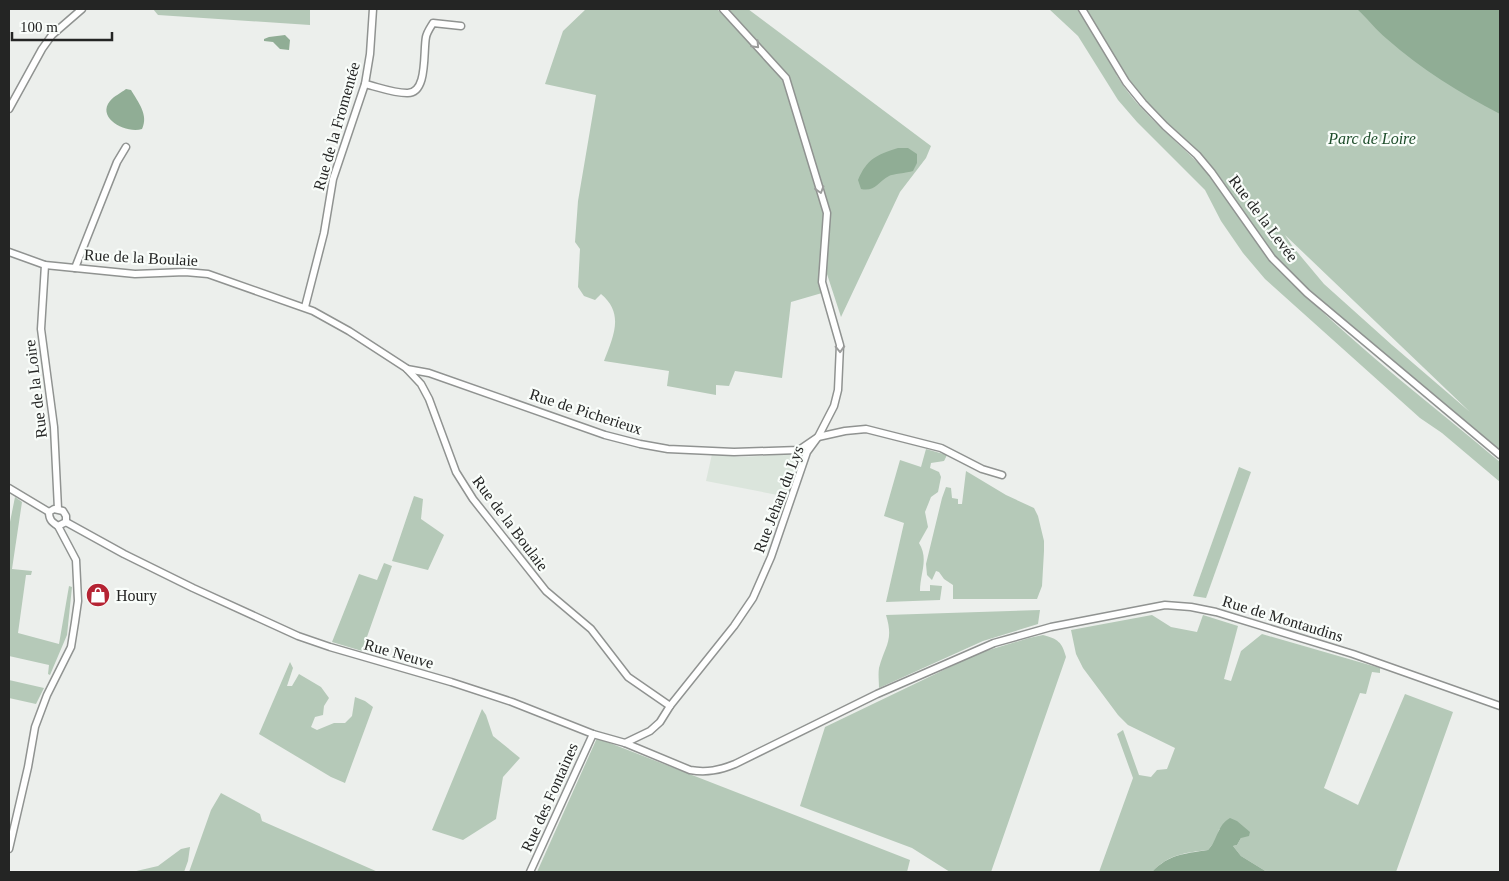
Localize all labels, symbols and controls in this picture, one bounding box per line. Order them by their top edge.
scale bar [12,10,112,42]
text: 100 m [20,19,58,35]
one-way arrow [750,39,759,48]
street label: Rue de la Fromentée [310,60,363,192]
park label: Parc de Loire [1327,130,1416,147]
street label: Rue de la Levée [1226,172,1302,265]
one-way arrow [815,185,825,194]
street label: Rue de la Boulaie [84,246,198,269]
street label: Rue de la Loire [21,339,50,439]
one-way arrow [834,345,845,353]
street label: Rue de Picherieux [527,385,644,438]
street label: Rue Jehan du Lys [750,443,808,555]
street label: Rue de la Boulaie [469,473,552,574]
shop icon: Houry [85,582,111,608]
place label: Houry [116,587,157,605]
street label: Rue de Montaudins [1220,592,1345,645]
street label: Rue Neuve [362,635,436,672]
street label: Rue des Fontaines [518,740,581,854]

